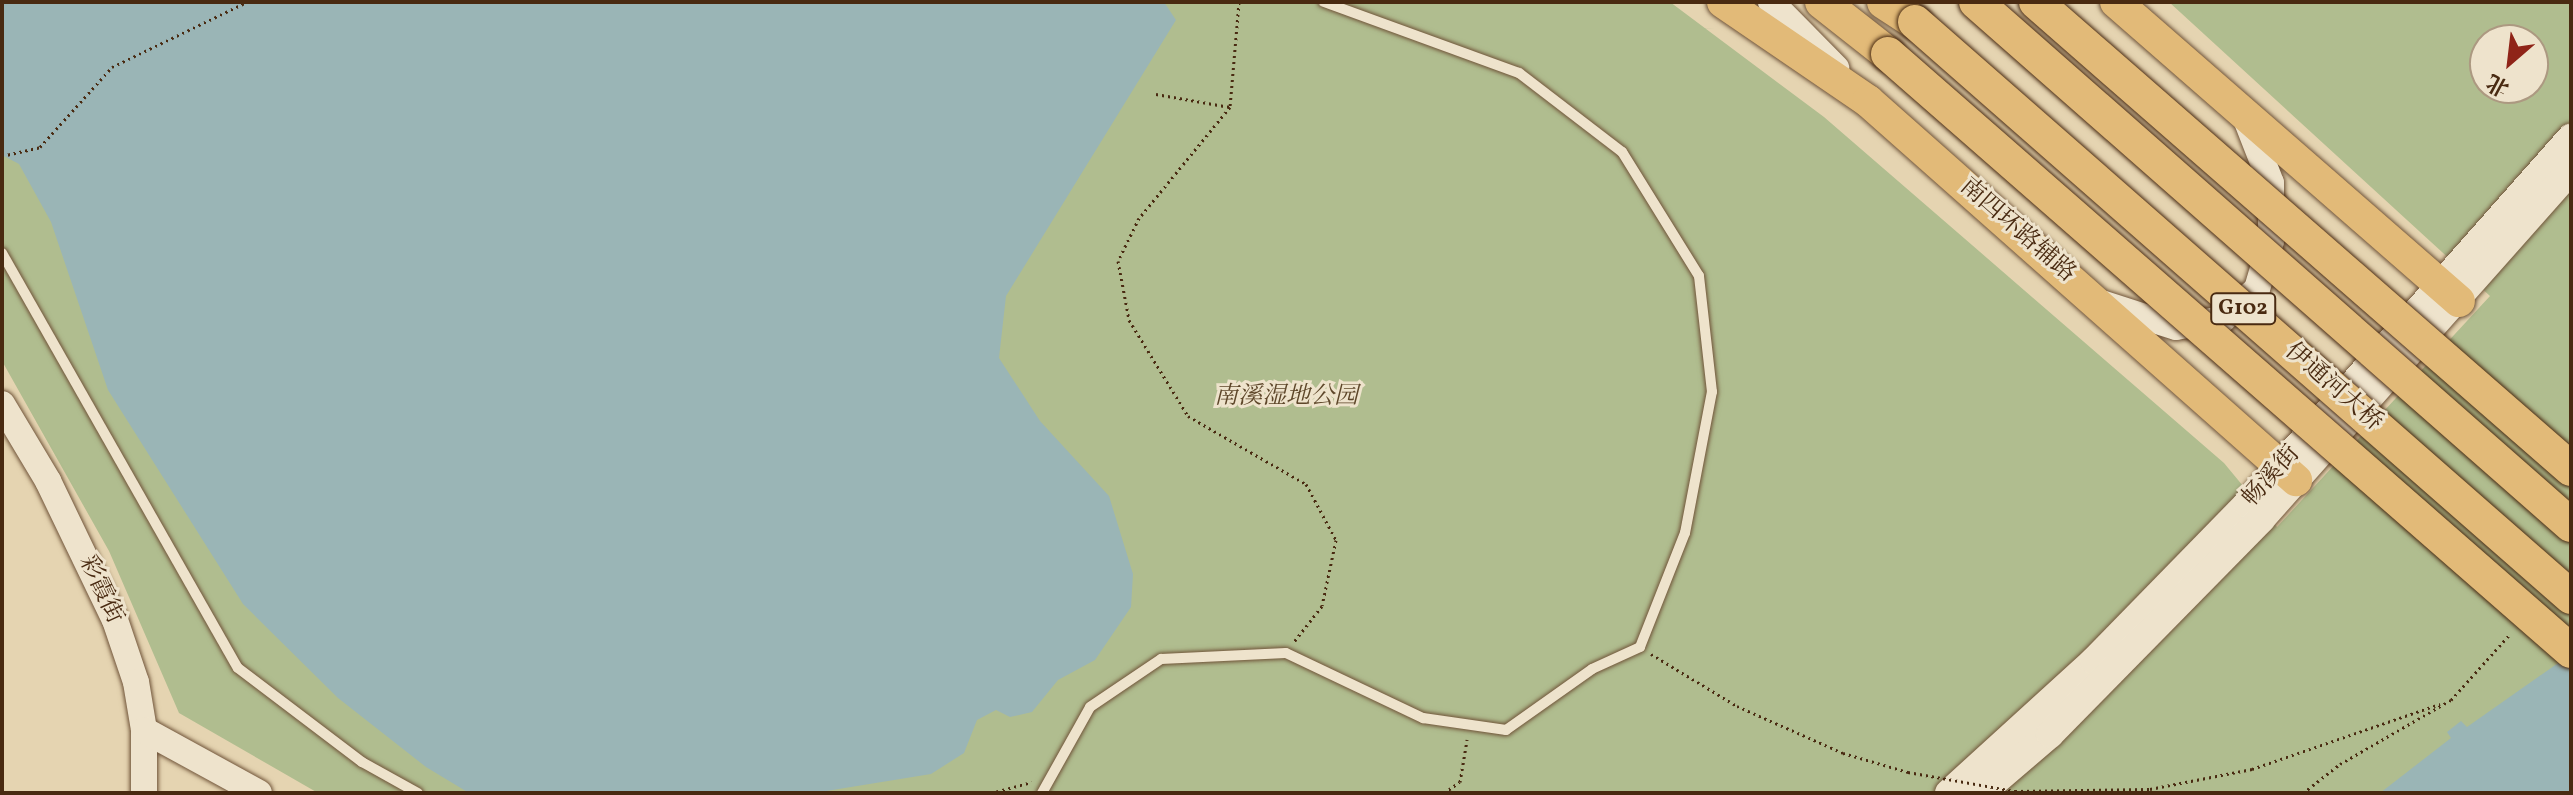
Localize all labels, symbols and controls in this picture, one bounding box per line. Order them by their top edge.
north arrow [2469,24,2549,104]
text: 北 [2481,65,2515,103]
street label: 南四环路辅路 [1953,173,2081,289]
road number: G102 [2209,291,2277,327]
street label: 伊通河大桥 [2278,338,2388,438]
park label: 南溪湿地公园 [1214,384,1358,412]
street label: 畅溪街 [2237,441,2307,513]
street label: 彩霞街 [72,551,128,629]

